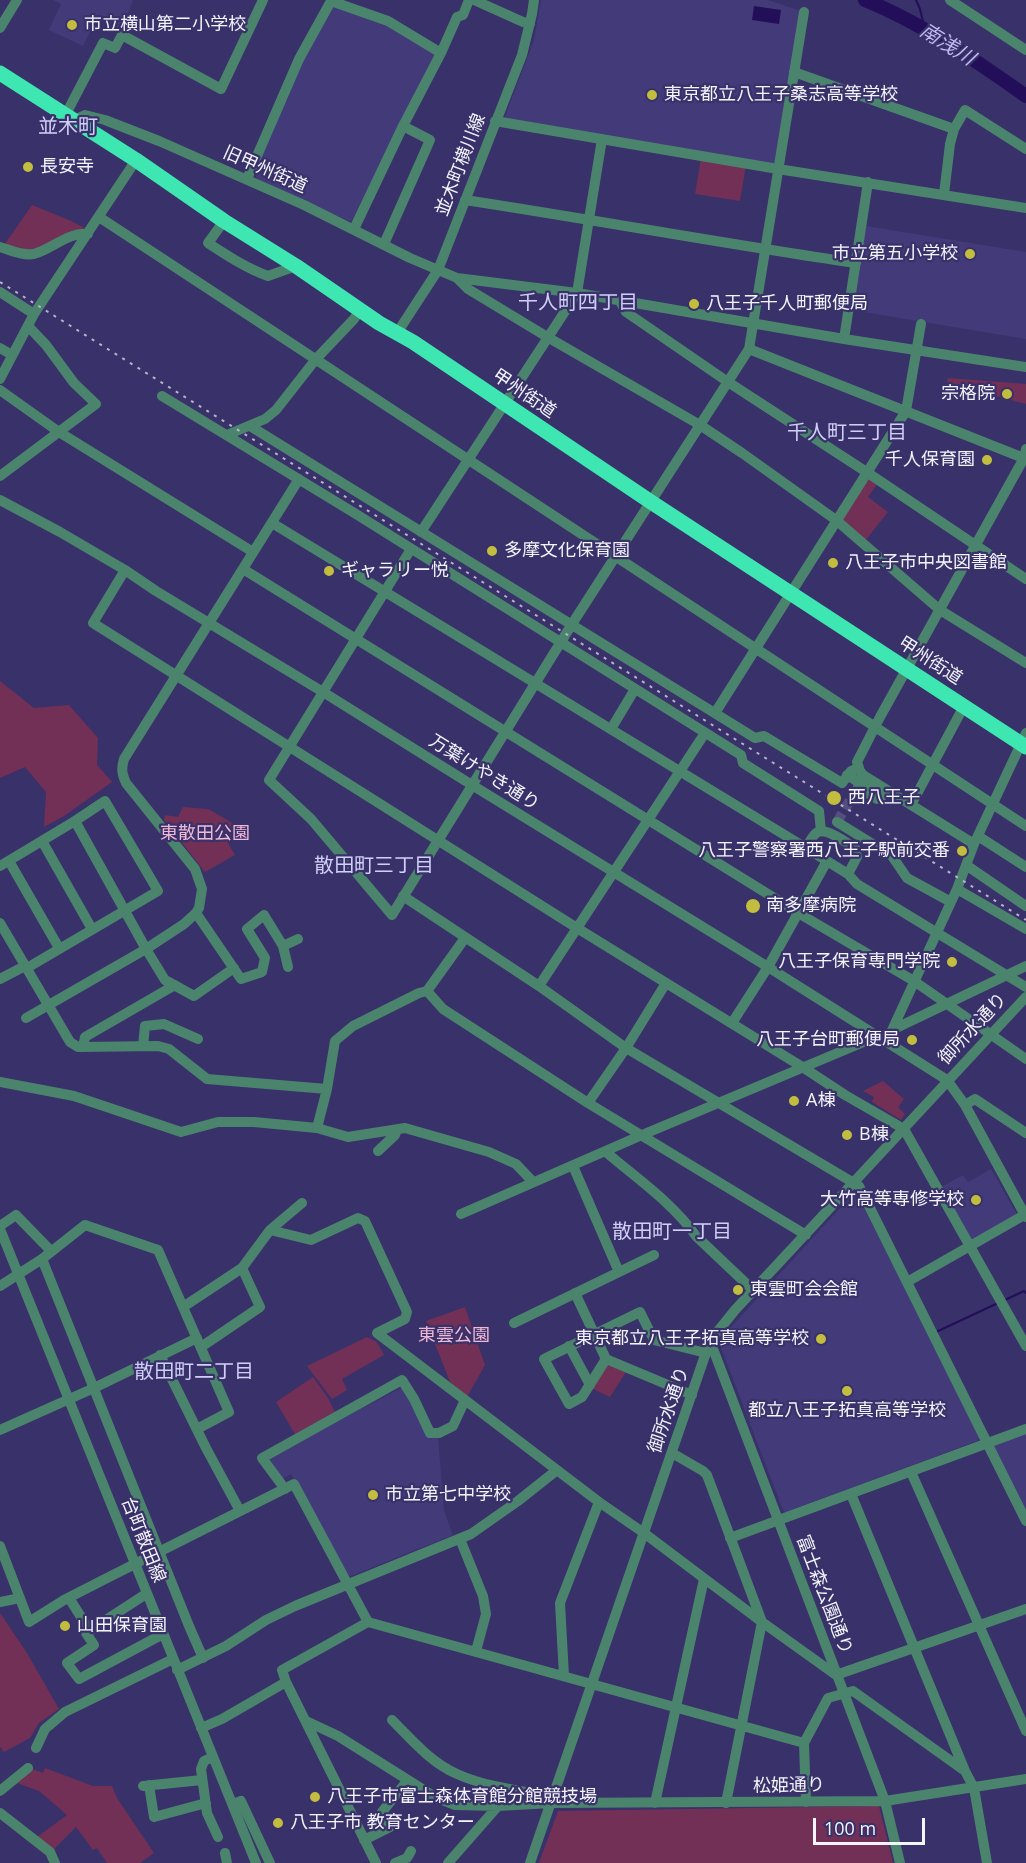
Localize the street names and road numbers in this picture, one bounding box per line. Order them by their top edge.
street label: 並木町横川線 [432,111,490,219]
street label: 旧甲州街道 [219,142,311,198]
street label: 甲州街道 [488,365,560,423]
street label: 甲州街道 [894,632,966,690]
street label: 万葉けやき通り [425,730,543,816]
street label: 御所水通り [934,989,1012,1069]
street label: 御所水通り [644,1364,694,1456]
street label: 台町散田線 [116,1494,170,1586]
street label: 富士森公園通り [791,1532,857,1658]
street label: 松姫通り [753,1775,825,1797]

